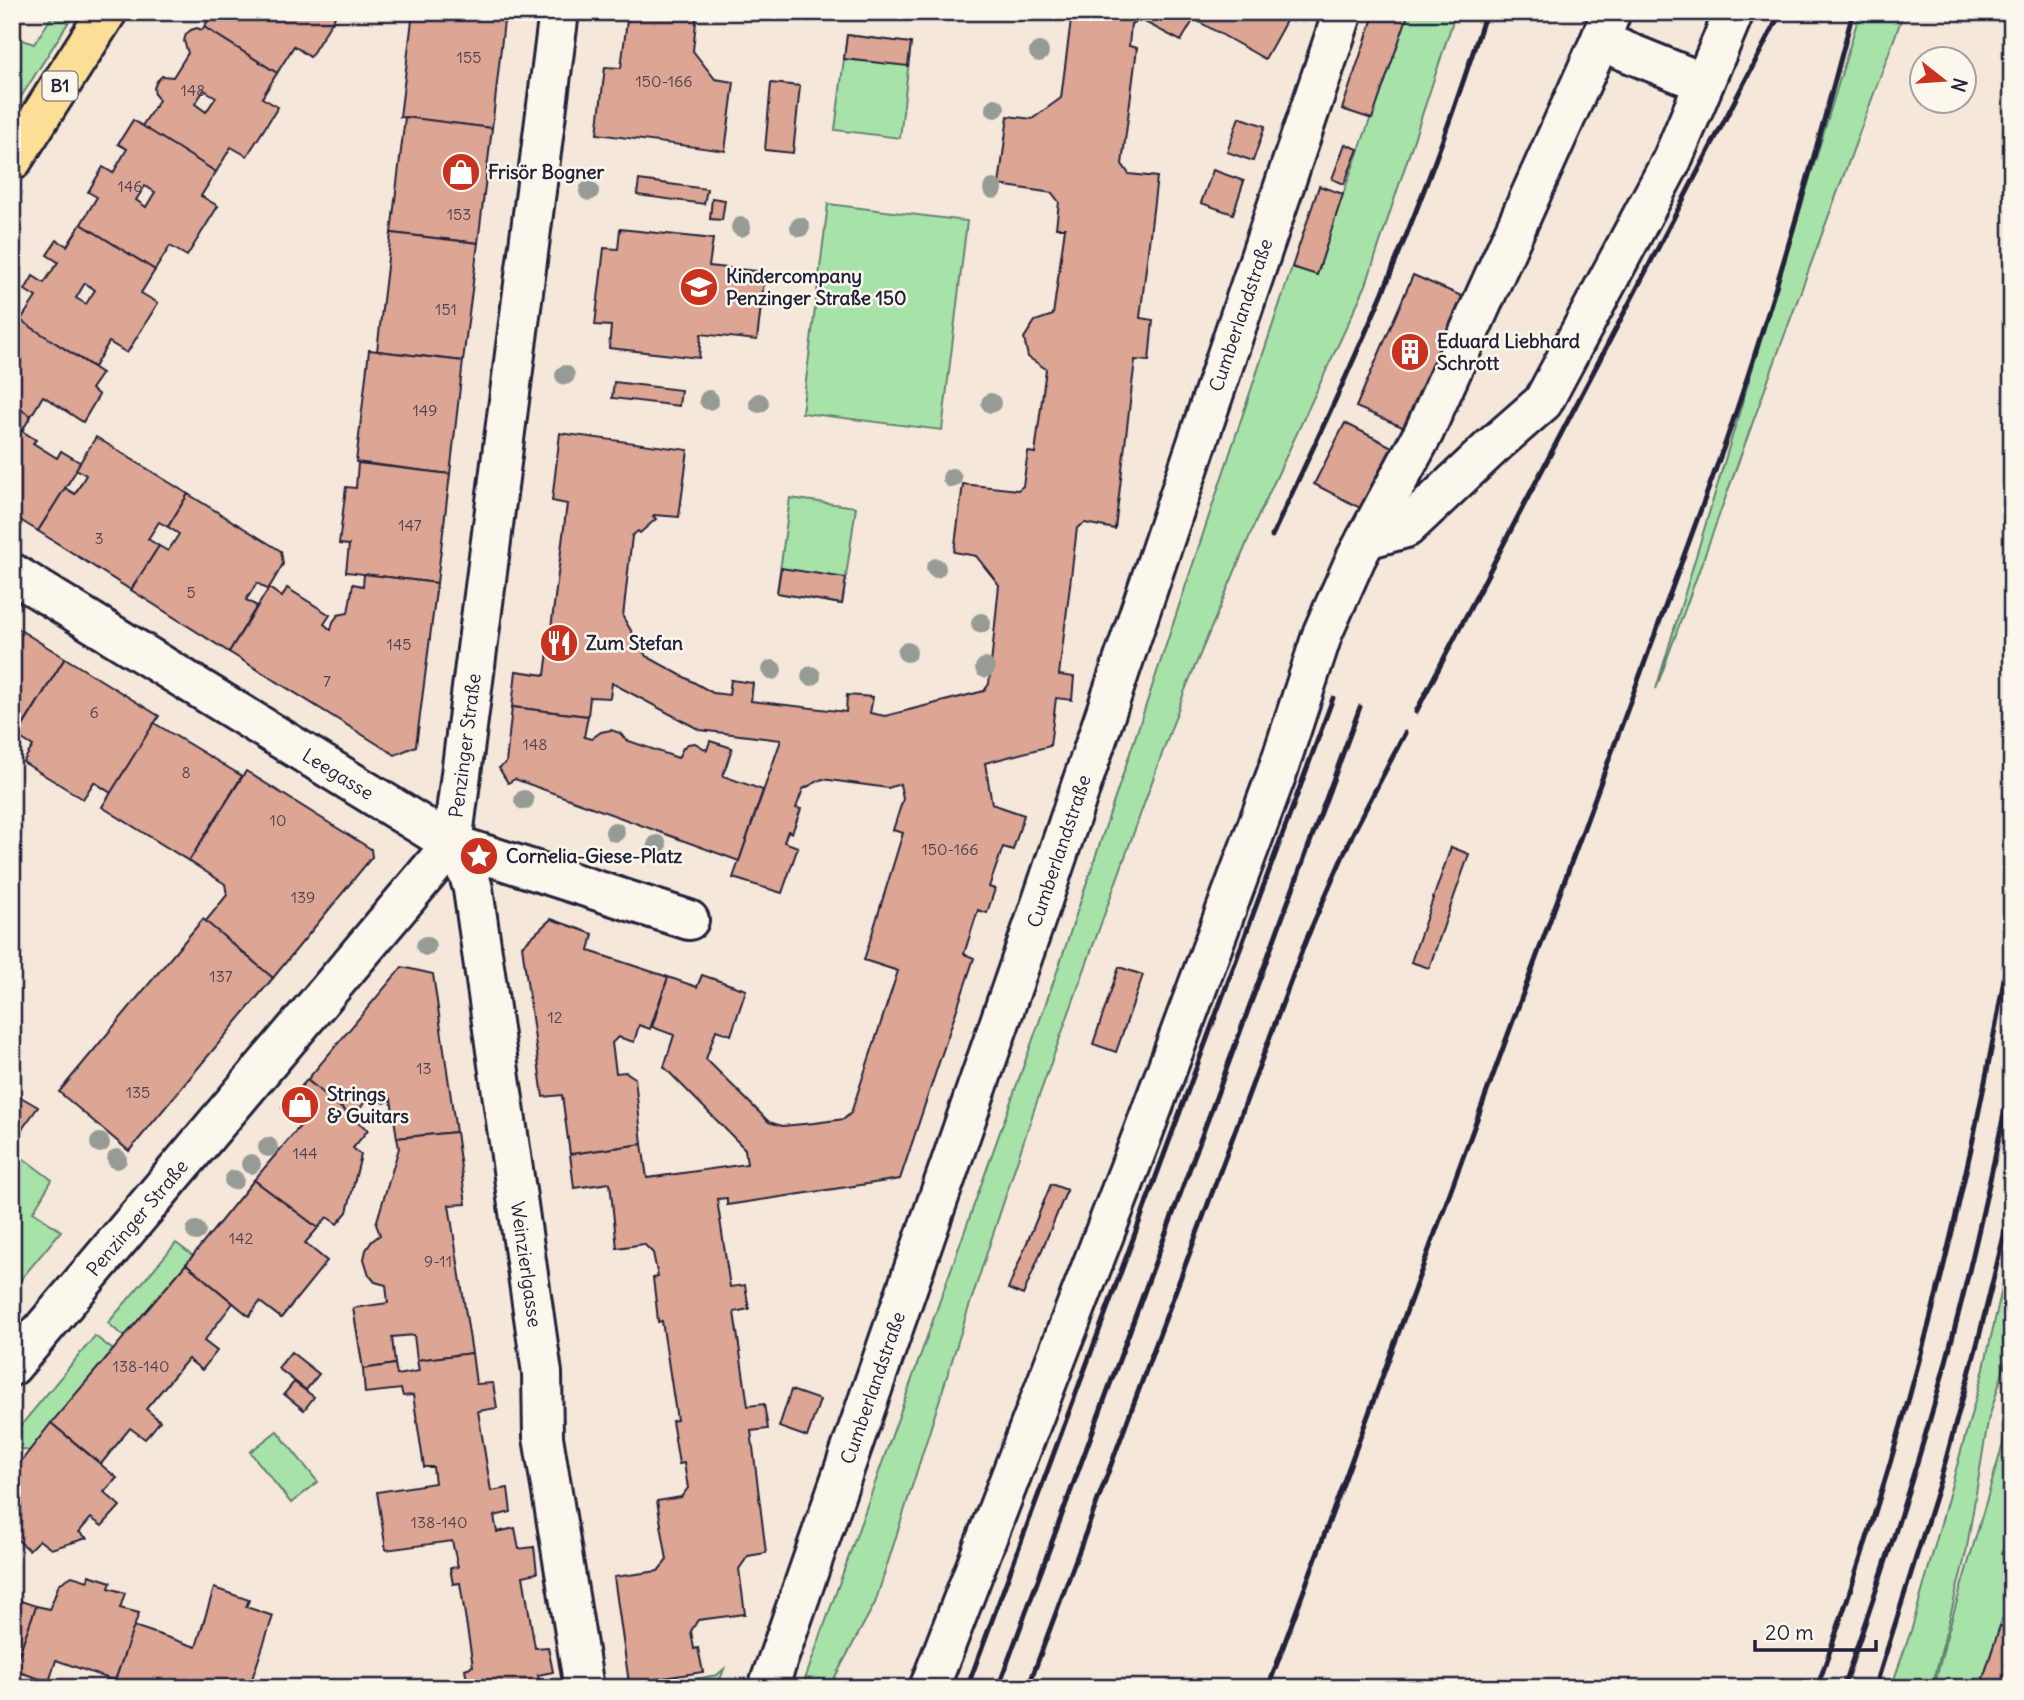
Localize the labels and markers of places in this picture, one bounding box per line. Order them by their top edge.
shop icon: Frisör Bogner [440,151,482,193]
place label: Frisör Bogner [488,160,605,184]
place label: Kindercompany Penzinger Straße 150 [726,264,907,310]
school or university icon: Kindercompany Penzinger Straße 150 [678,266,720,308]
place label: Eduard Liebhard Schrott [1437,329,1580,375]
building icon: Eduard Liebhard Schrott [1389,331,1431,373]
restaurant icon: Zum Stefan [538,622,580,664]
place label: Zum Stefan [586,631,683,655]
place icon: Cornelia-Giese-Platz [458,835,500,877]
place label: Cornelia-Giese-Platz [506,844,682,868]
place label: Strings & Guitars [327,1082,409,1128]
shop icon: Strings & Guitars [279,1084,321,1126]

